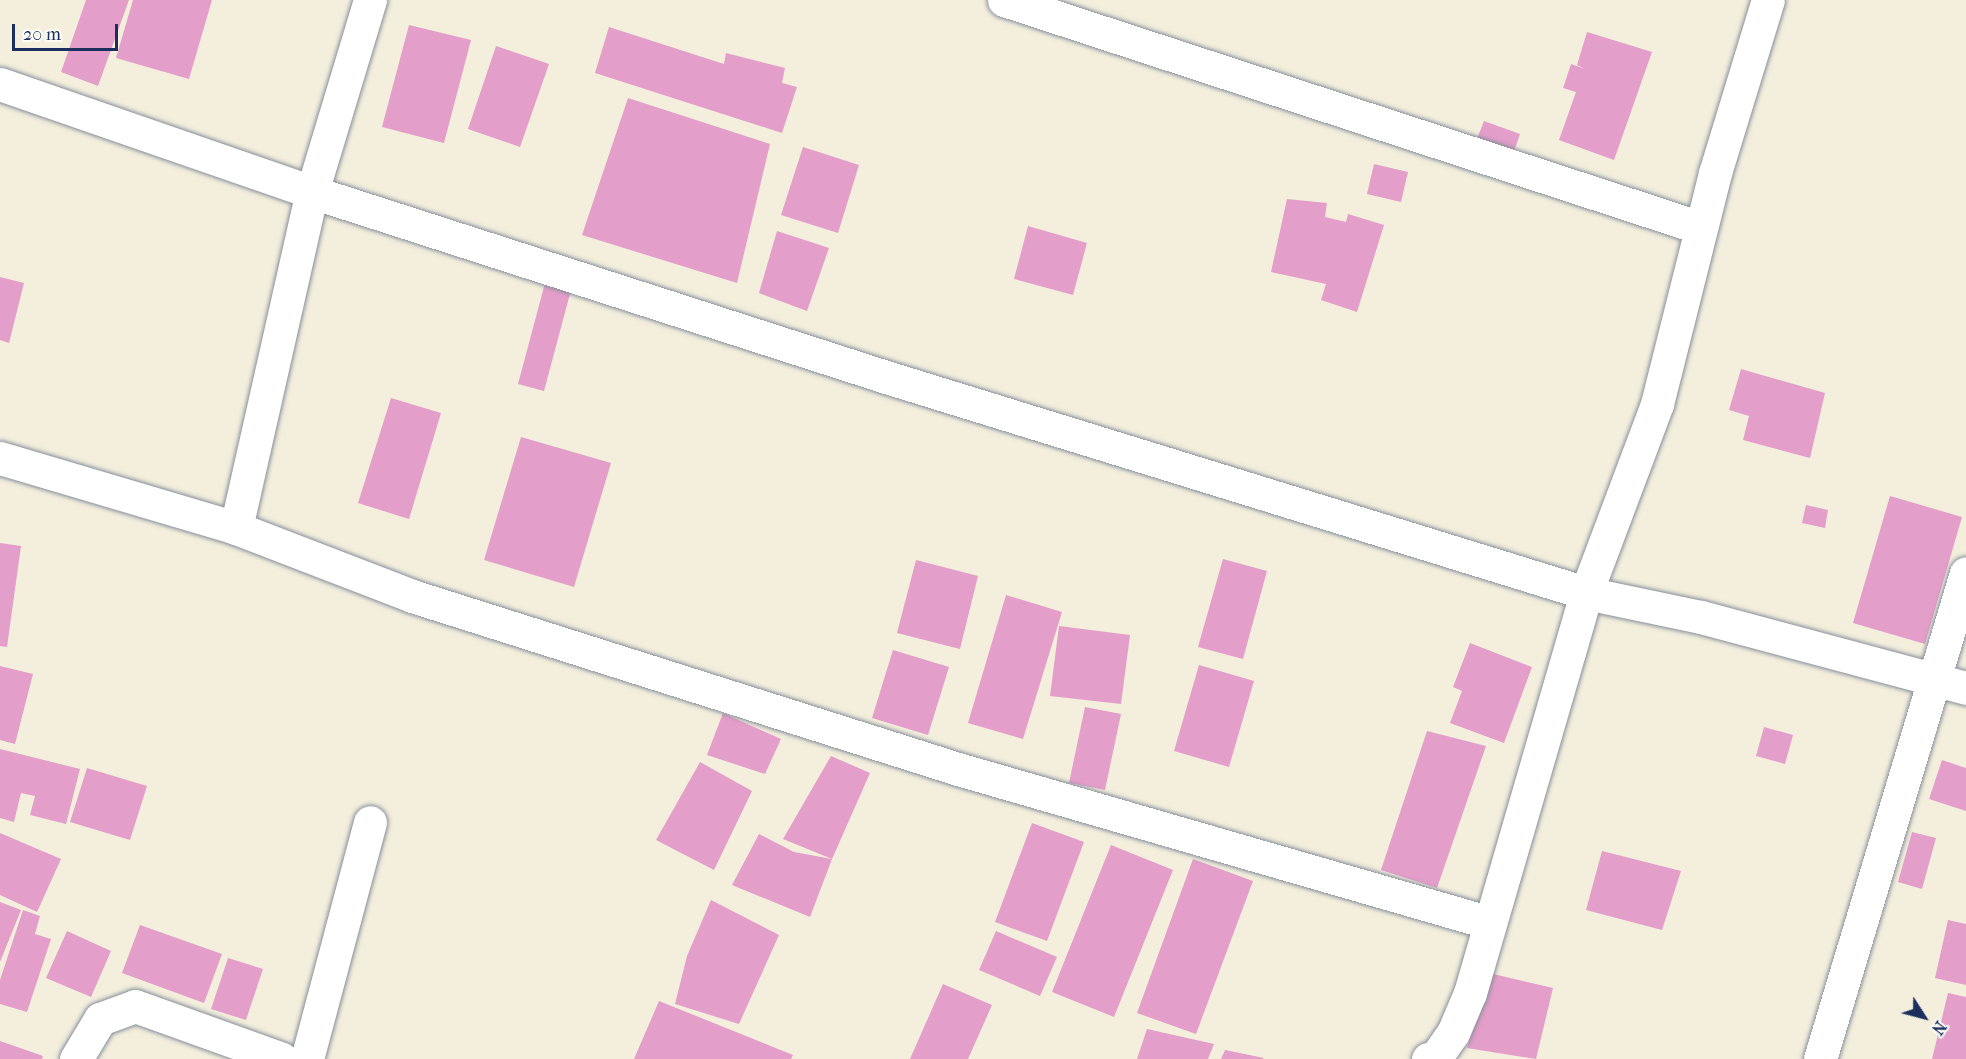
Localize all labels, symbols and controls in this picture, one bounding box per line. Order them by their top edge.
scale bar [15,12,122,50]
text: 20 m [23,24,61,45]
north arrow [1894,987,1954,1047]
text: N [1928,1017,1950,1038]

